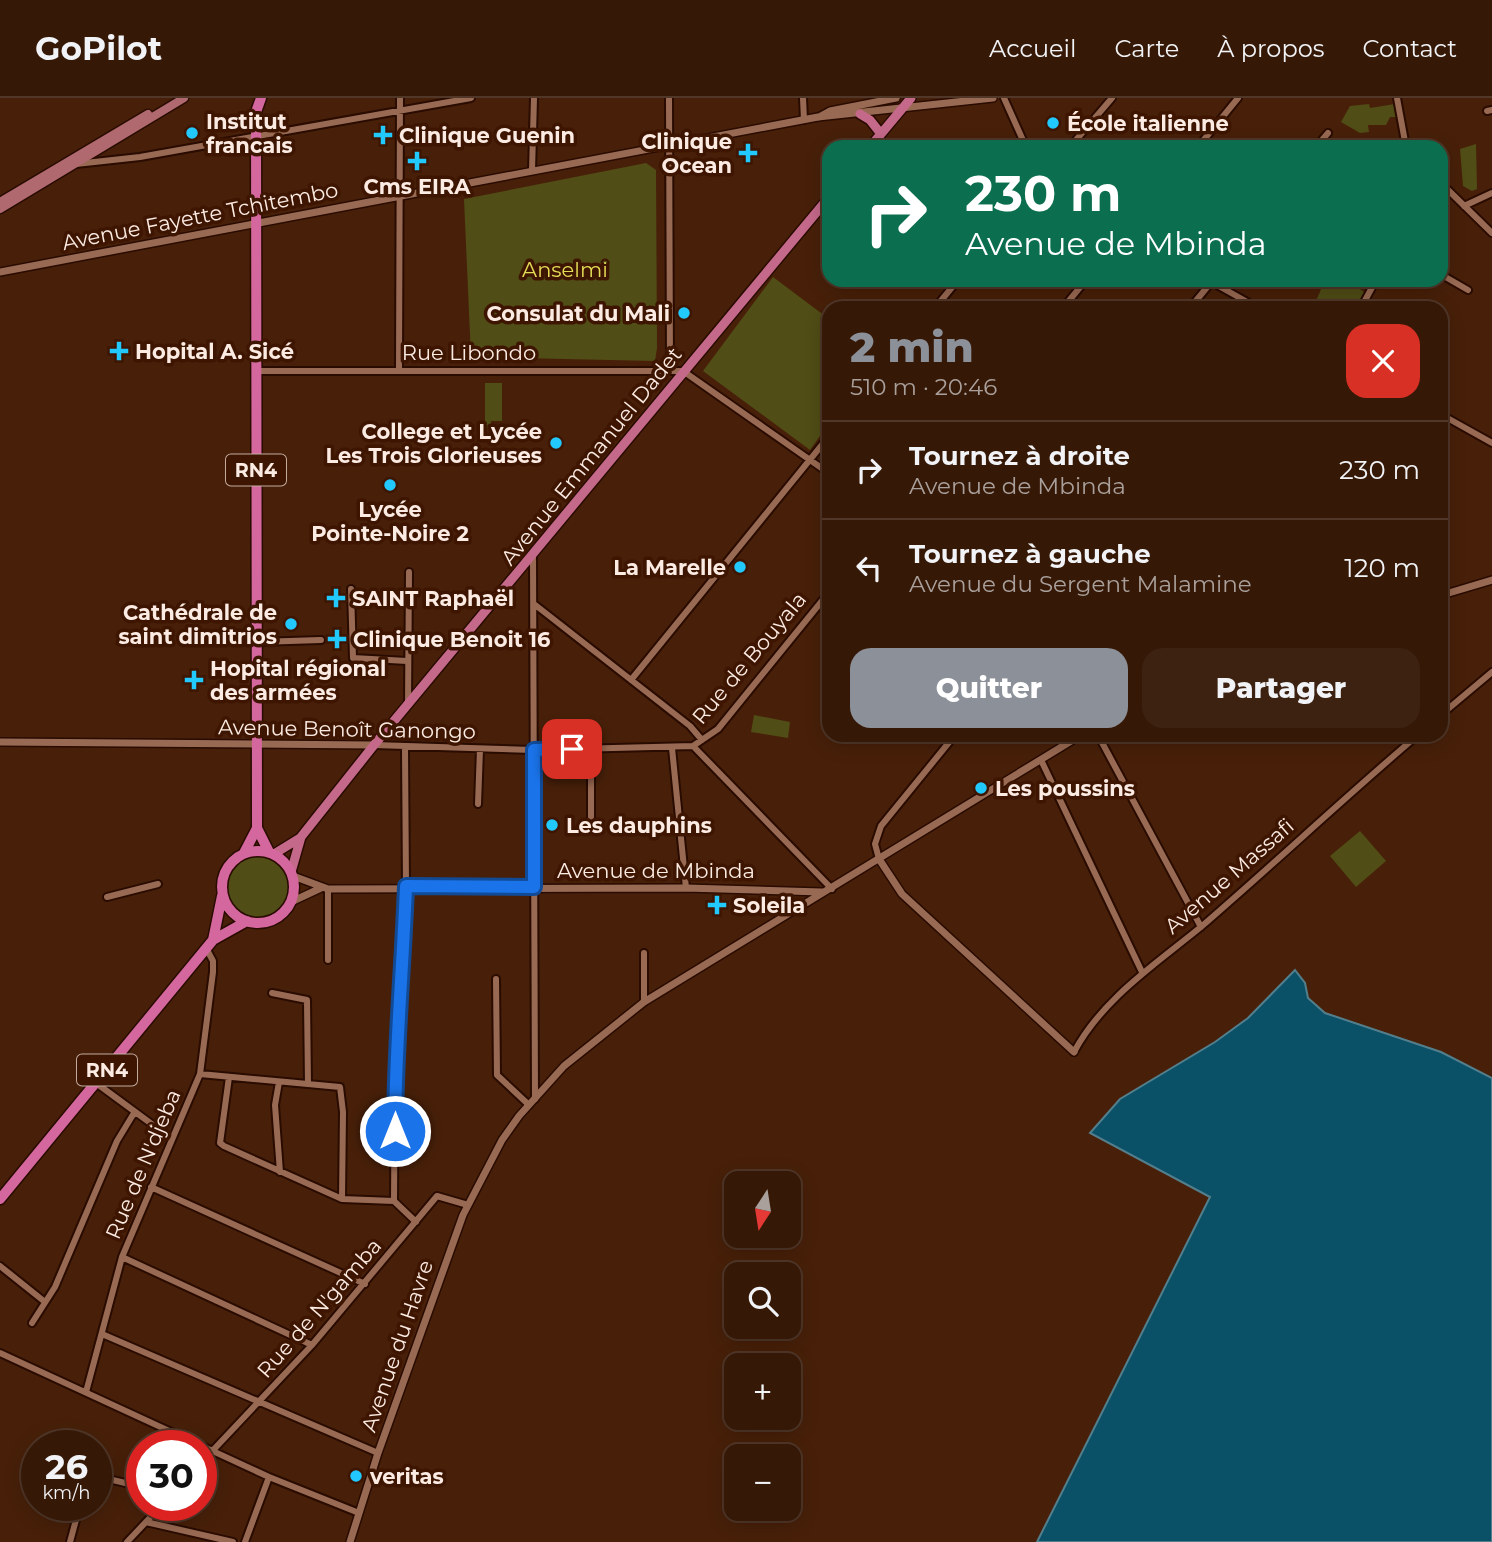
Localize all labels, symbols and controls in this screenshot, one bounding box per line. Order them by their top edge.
text: GoPilot [35,28,162,68]
text: Accueil [989,34,1076,63]
text: Carte [1114,34,1179,63]
text: À propos [1217,34,1324,63]
text: Contact [1362,34,1457,63]
place label: Institut francais [206,109,293,158]
place label: École italienne [1067,111,1229,136]
marker: École italienne [1045,115,1061,131]
place label: Clinique Guenin [399,123,575,148]
marker: Institut francais [184,125,200,141]
marker: Clinique Guenin [373,125,393,145]
place label: Clinique Ocean [641,129,732,178]
marker: Clinique Ocean [738,143,758,163]
marker: Cms EIRA [407,151,427,171]
text: 230 m [965,164,1121,223]
icon: right [850,168,941,259]
place label: Cms EIRA [364,174,471,199]
street label: Avenue Fayette Tchitembo [60,177,340,255]
text: Avenue de Mbinda [965,224,1267,263]
park label: Anselmi [522,257,608,282]
place label: Consulat du Mali [486,301,670,326]
marker: Consulat du Mali [676,305,692,321]
text: 2 min [850,321,974,373]
button: close [1346,324,1420,398]
place label: Hopital A. Sicé [135,339,294,364]
street label: Rue Libondo [402,340,536,365]
marker: Hopital A. Sicé [109,341,129,361]
street label: Avenue Emmanuel Dadet [495,342,687,570]
text: 510 m · 20:46 [850,373,997,401]
place label: College et Lycée Les Trois Glorieuses [325,419,542,468]
marker: College et Lycée Les Trois Glorieuses [548,435,564,451]
text: Tournez à droite [909,440,1130,472]
icon: right [850,451,888,489]
road number: RN4 [226,454,286,486]
text: 230 m [1339,454,1420,486]
text: Avenue de Mbinda [909,472,1126,500]
marker: Lycée Pointe-Noire 2 [382,477,398,493]
place label: Lycée Pointe-Noire 2 [311,497,469,546]
text: Tournez à gauche [909,538,1151,570]
icon: left [850,549,888,587]
text: 120 m [1344,552,1420,584]
place label: La Marelle [613,555,726,580]
marker: La Marelle [732,559,748,575]
text: Avenue du Sergent Malamine [909,570,1252,598]
place label: SAINT Raphaël [352,586,514,611]
street label: Rue de Bouyala [687,587,811,729]
marker: SAINT Raphaël [326,588,346,608]
place label: Cathédrale de saint dimitrios [118,600,277,649]
marker: Cathédrale de saint dimitrios [283,616,299,632]
place label: Clinique Benoit 16 [353,627,550,652]
marker: Clinique Benoit 16 [327,629,347,649]
button: Quitter [850,648,1128,728]
button: Partager [1142,648,1420,728]
place label: Hopital régional des armées [210,656,386,705]
marker: Hopital régional des armées [184,670,204,690]
street label: Avenue Benoît Ganongo [218,714,476,744]
pin [542,719,602,779]
icon: arrive [553,730,591,768]
place label: Les poussins [995,776,1135,801]
marker: Les poussins [973,780,989,796]
place label: Les dauphins [566,813,712,838]
street label: Avenue Massafi [1159,813,1299,939]
marker: Les dauphins [544,817,560,833]
street label: Avenue de Mbinda [557,858,755,883]
place label: Soleila [733,893,805,918]
marker: Soleila [707,895,727,915]
road number: RN4 [77,1054,137,1086]
street label: Rue de N'djeba [100,1085,186,1243]
position arrow [358,1094,432,1168]
north arrow [724,1171,802,1248]
map controls [724,1171,801,1521]
street label: Rue de N'gamba [252,1233,386,1383]
street label: Avenue du Havre [356,1257,438,1435]
button: search [724,1262,801,1339]
button: + [724,1353,801,1430]
speed limit sign: 30 [126,1430,217,1521]
button: − [724,1444,801,1521]
text: 26 [45,1445,88,1488]
place label: veritas [369,1464,444,1489]
marker: veritas [348,1468,364,1484]
text: km/h [42,1482,91,1504]

